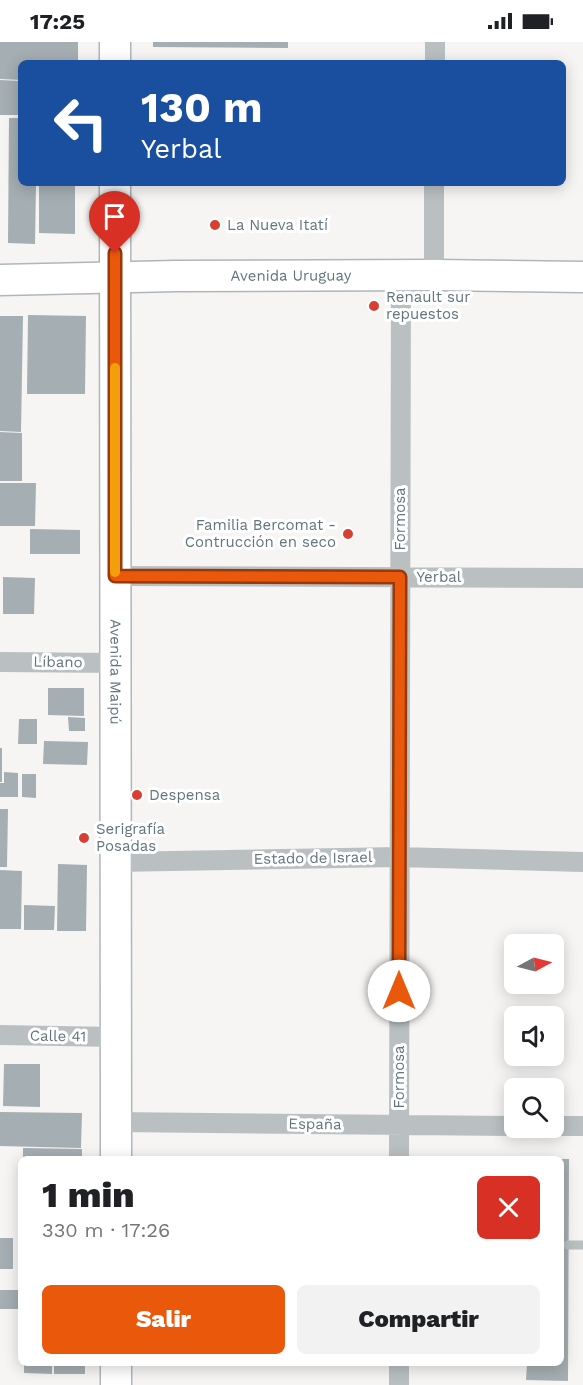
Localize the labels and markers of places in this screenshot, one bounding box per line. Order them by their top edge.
pin [89,191,140,253]
place label: La Nueva Itatí [227,216,328,234]
marker: La Nueva Itatí [208,218,222,232]
place label: Renault sur repuestos [386,288,470,323]
marker: Renault sur repuestos [367,299,381,313]
place label: Familia Bercomat - Contrucción en seco [185,516,336,551]
marker: Familia Bercomat - Contrucción en seco [341,527,355,541]
place label: Despensa [149,786,221,804]
marker: Despensa [130,788,144,802]
place label: Serigrafía Posadas [96,820,166,855]
marker: Serigrafía Posadas [77,831,91,845]

